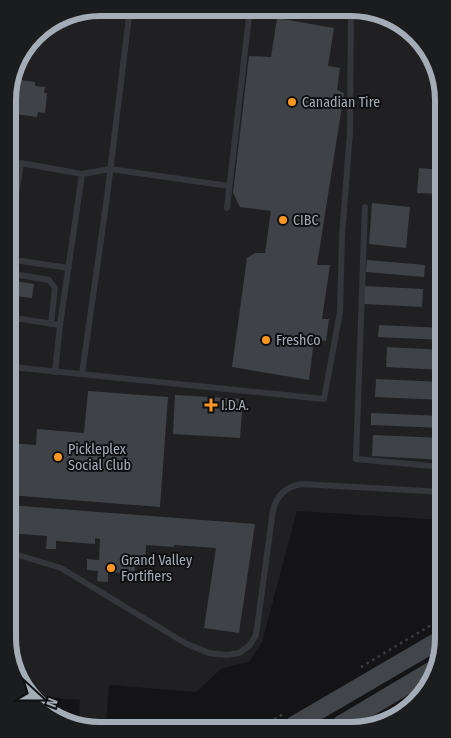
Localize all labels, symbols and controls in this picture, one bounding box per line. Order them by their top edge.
place label: Canadian Tire [302,94,380,111]
marker: Canadian Tire [286,96,298,108]
place label: CIBC [293,212,319,229]
marker: CIBC [277,214,289,226]
place label: FreshCo [276,332,321,349]
marker: FreshCo [260,334,272,346]
place label: I.D.A. [221,397,249,414]
marker: I.D.A. [205,399,217,411]
place label: Pickleplex Social Club [68,441,131,474]
marker: Pickleplex Social Club [52,451,64,463]
place label: Grand Valley Fortifiers [121,552,193,585]
marker: Grand Valley Fortifiers [105,562,117,574]
north arrow [15,673,65,723]
text: N [42,696,61,709]

